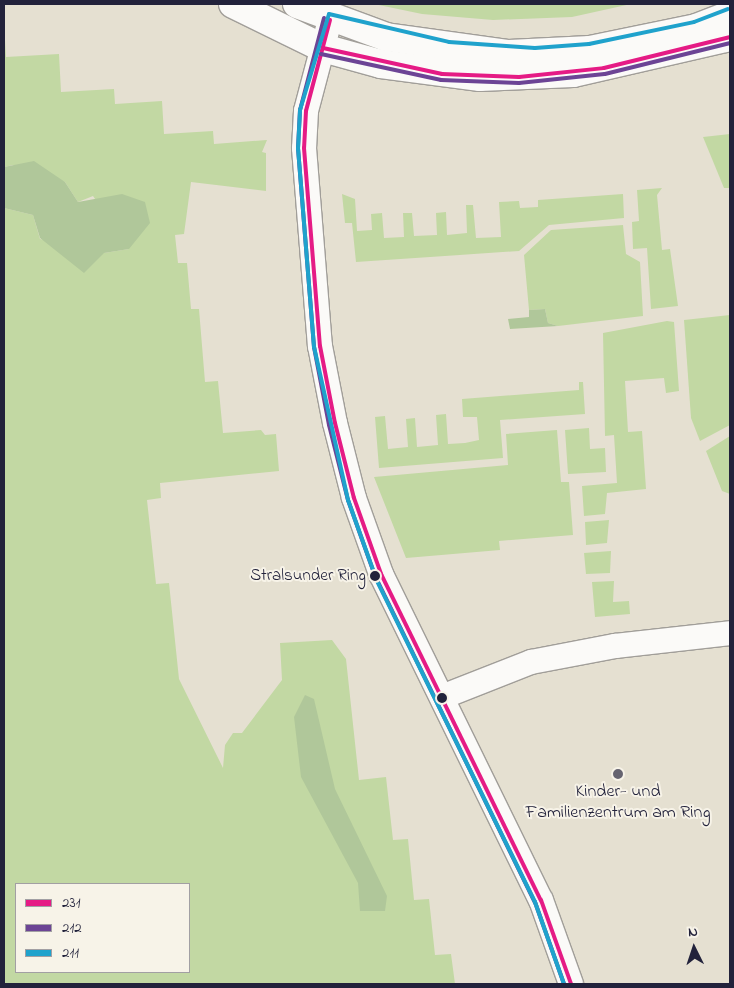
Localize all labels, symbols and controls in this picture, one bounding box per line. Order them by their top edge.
place label: Stralsunder Ring [250,566,366,586]
marker: Stralsunder Ring [370,571,380,581]
unlabelled marker [437,693,447,703]
marker: Kinder- und Familienzentrum am Ring [612,768,624,780]
place label: Kinder- und Familienzentrum am Ring [526,782,710,824]
legend [15,883,190,973]
text: 231 [62,892,80,914]
text: 212 [62,917,82,939]
text: N [687,922,698,943]
north arrow [669,923,719,973]
text: 211 [62,942,79,964]

